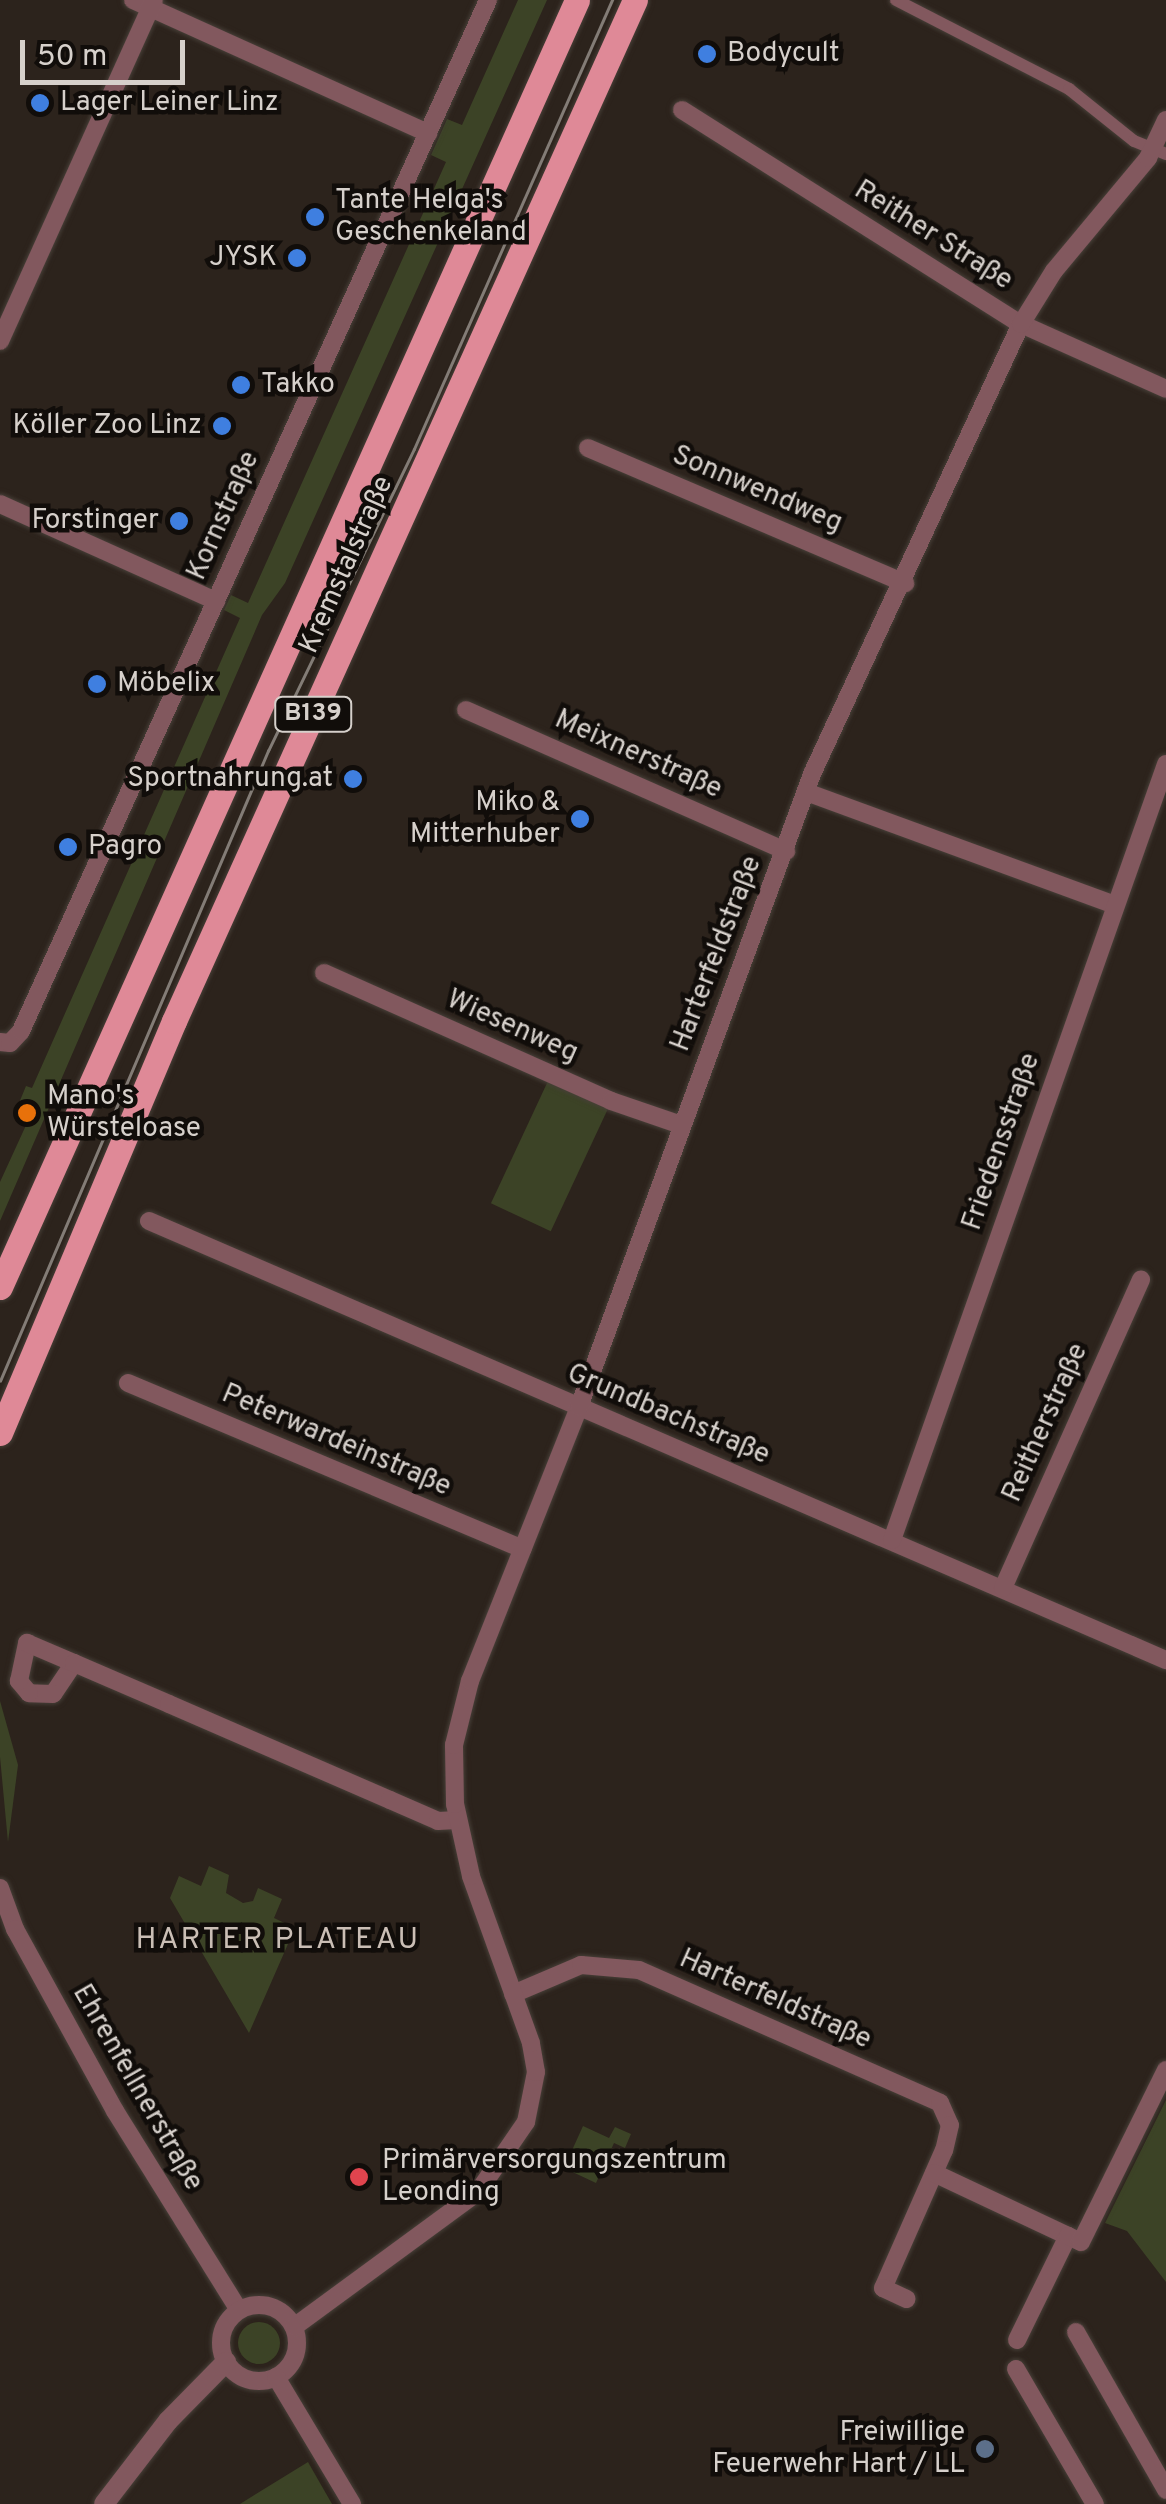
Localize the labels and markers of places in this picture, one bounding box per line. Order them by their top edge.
place label: Bodycult [727,37,840,71]
marker: Bodycult [696,43,718,65]
place label: Lager Leiner Linz [60,86,279,120]
marker: Lager Leiner Linz [29,92,51,114]
place label: Tante Helga's Geschenkeland [335,184,527,250]
marker: Tante Helga's Geschenkeland [304,206,326,228]
place label: JYSK [209,241,277,275]
marker: JYSK [286,247,308,269]
place label: Takko [261,368,335,402]
marker: Takko [230,374,252,396]
place label: Köller Zoo Linz [13,409,202,443]
marker: Köller Zoo Linz [211,415,233,437]
place label: Forstinger [31,504,159,538]
marker: Forstinger [168,510,190,532]
place label: Möbelix [117,667,215,701]
marker: Möbelix [86,673,108,695]
place label: Sportnahrung.at [127,762,333,796]
marker: Sportnahrung.at [342,768,364,790]
place label: Miko & Mitterhuber [410,786,560,852]
marker: Miko & Mitterhuber [569,808,591,830]
place label: Pagro [88,830,162,864]
marker: Pagro [57,836,79,858]
place label: Mano's Würsteloase [47,1080,201,1146]
marker: Mano's Würsteloase [16,1102,38,1124]
place label: Primärversorgungszentrum Leonding [382,2144,727,2210]
marker: Primärversorgungszentrum Leonding [346,2164,372,2190]
place label: Freiwillige Feuerwehr Hart / LL [712,2416,965,2482]
marker: Freiwillige Feuerwehr Hart / LL [974,2438,996,2460]

